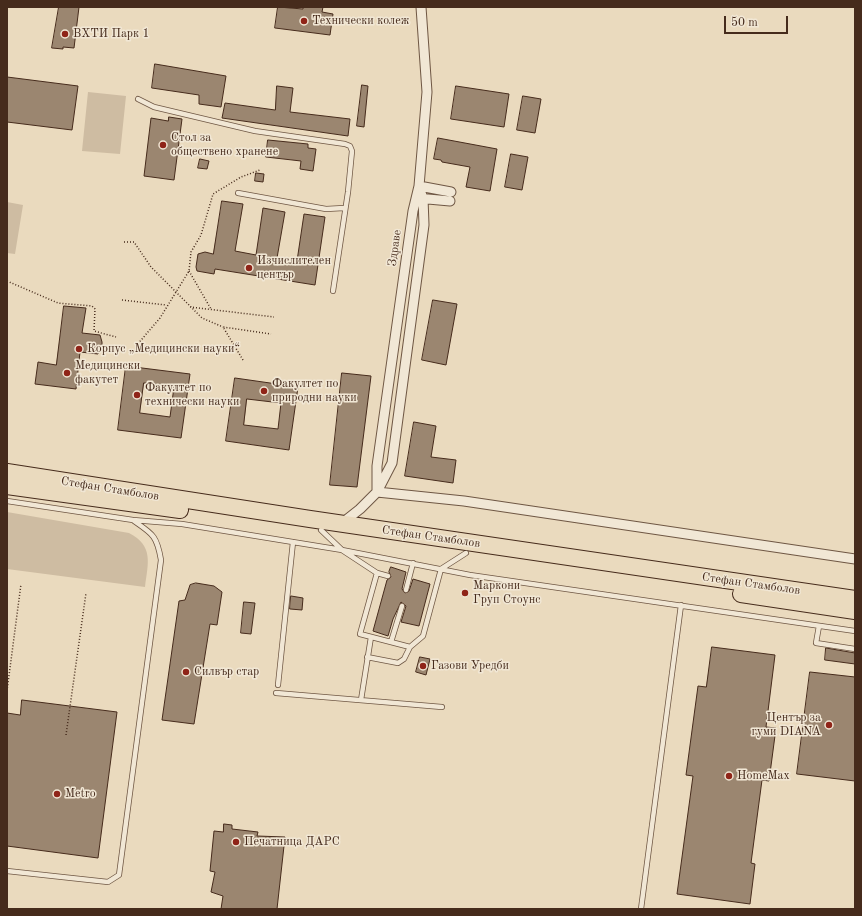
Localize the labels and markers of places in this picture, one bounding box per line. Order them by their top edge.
place label: Технически колеж [312,14,409,28]
marker: Технически колеж [299,16,309,26]
place label: ВХТИ Парк 1 [73,27,149,41]
marker: ВХТИ Парк 1 [60,29,70,39]
place label: Стол за обществено хранене [171,131,278,159]
marker: Стол за обществено хранене [158,140,168,150]
place label: Изчислителен център [257,254,331,282]
marker: Изчислителен център [244,263,254,273]
place label: Корпус „Медицински науки“ [87,342,240,356]
marker: Корпус „Медицински науки“ [74,344,84,354]
place label: Медицински факутет [75,359,140,387]
marker: Медицински факутет [62,368,72,378]
place label: Факултет по природни науки [272,377,357,405]
place label: Факултет по технически науки [145,381,239,409]
marker: Факултет по природни науки [259,386,269,396]
marker: Факултет по технически науки [132,390,142,400]
place label: Маркони Груп Стоунс [473,579,541,607]
marker: Маркони Груп Стоунс [460,588,470,598]
place label: Газови Уредби [431,659,509,673]
marker: Газови Уредби [418,661,428,671]
place label: Силвър стар [194,665,259,679]
marker: Силвър стар [181,667,191,677]
place label: Център за гуми DIANA [751,711,821,739]
marker: Център за гуми DIANA [824,720,834,730]
place label: HomeMax [737,769,790,783]
marker: HomeMax [724,771,734,781]
place label: Metro [65,787,96,801]
marker: Metro [52,789,62,799]
place label: Печатница ДАРС [244,835,340,849]
marker: Печатница ДАРС [231,837,241,847]

